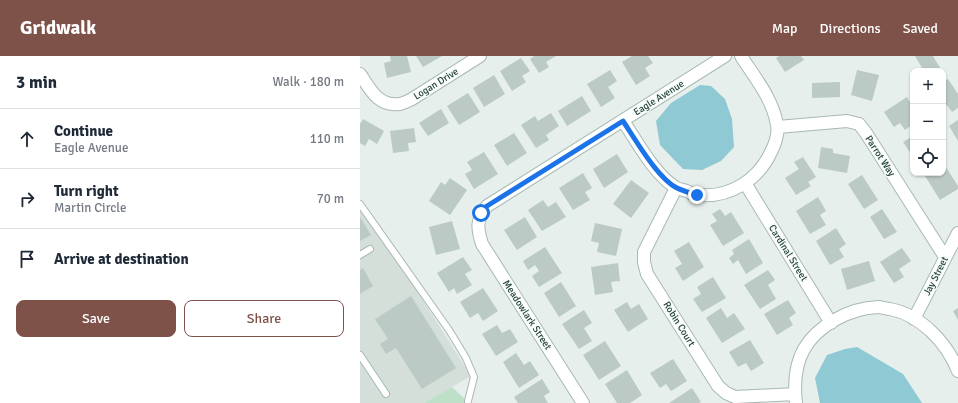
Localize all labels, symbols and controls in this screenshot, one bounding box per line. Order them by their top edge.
text: Gridwalk [20,16,96,40]
text: Map [772,20,798,37]
text: Directions [820,20,881,37]
text: Saved [903,20,938,37]
street label: Logan Drive [411,66,461,102]
map controls [910,68,946,176]
button: + [910,68,946,104]
text: 3 min [16,72,57,93]
text: Walk · 180 m [273,74,344,90]
street label: Eagle Avenue [632,78,686,118]
button: − [910,104,946,140]
text: Continue [54,122,113,140]
icon: ahead [16,128,38,150]
text: 110 m [310,131,344,147]
street label: Parrot Way [862,133,898,179]
text: Eagle Avenue [54,140,128,156]
button: locate [910,140,946,176]
text: Turn right [54,182,119,200]
route end [688,186,706,204]
icon: right [16,188,38,210]
text: 70 m [317,191,344,207]
text: Martin Circle [54,200,127,216]
route start [472,204,490,222]
street label: Cardinal Street [766,223,810,284]
icon: arrive [16,248,38,270]
text: Arrive at destination [54,250,189,268]
street label: Jay Street [921,254,951,297]
street label: Meadowlark Street [500,278,554,353]
street label: Robin Court [660,299,698,349]
button: Save [16,300,176,337]
button: Share [184,300,344,337]

